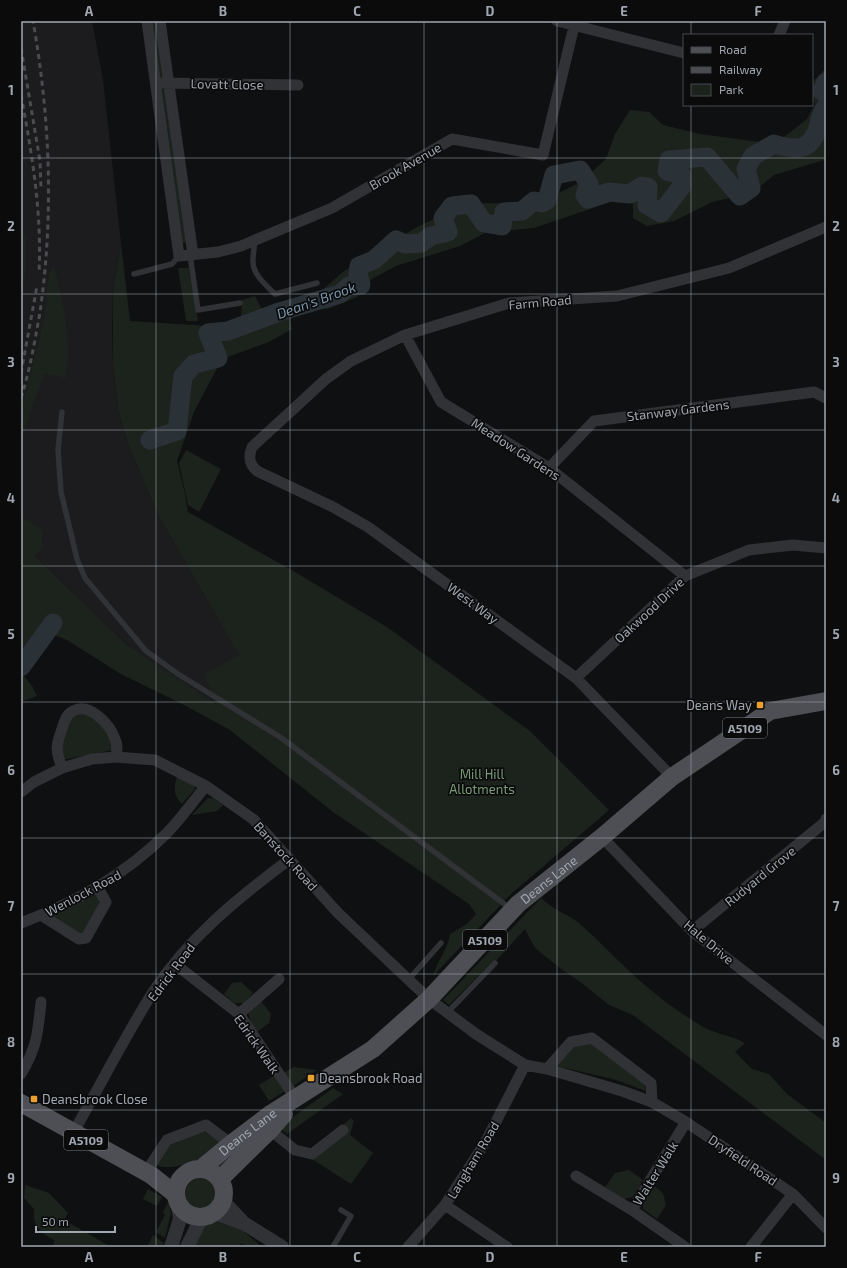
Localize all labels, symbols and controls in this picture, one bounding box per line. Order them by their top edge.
text: A [85,3,94,19]
text: B [219,3,227,19]
text: C [353,3,361,19]
text: D [486,3,495,19]
text: E [620,3,628,19]
text: F [754,3,762,19]
legend [683,34,813,106]
text: Road [719,42,747,56]
text: Railway [719,62,763,76]
street label: Lovatt Close [190,75,264,93]
text: 1 [8,82,14,98]
text: Park [719,82,744,96]
text: 1 [833,82,839,98]
street label: Brook Avenue [366,139,444,193]
text: 2 [7,218,15,234]
text: 2 [832,218,840,234]
water label: Dean's Brook [274,278,358,322]
street label: Farm Road [508,291,572,313]
text: 3 [7,354,15,370]
text: 3 [832,354,840,370]
street label: Stanway Gardens [626,396,730,424]
street label: Meadow Gardens [469,414,563,484]
text: 4 [7,490,15,506]
text: 4 [832,490,840,506]
street label: Oakwood Drive [611,574,687,646]
street label: West Way [444,579,502,627]
text: 5 [7,626,15,642]
text: 5 [832,626,840,642]
place label: Deans Way [686,697,752,713]
marker: Deans Way [755,700,765,710]
road number: A5109 [723,718,767,738]
text: 6 [7,762,15,778]
text: 6 [832,762,840,778]
park label: Mill Hill Allotments [449,766,515,797]
street label: Banstock Road [251,818,321,894]
street label: Rudyard Grove [721,843,799,909]
street label: Deans Lane [517,852,580,907]
street label: Wenlock Road [42,866,124,920]
text: 7 [8,898,15,914]
text: 7 [833,898,840,914]
street label: Hale Drive [681,916,737,968]
road number: A5109 [463,930,507,950]
street label: Edrick Road [144,940,198,1004]
street label: Edrick Walk [231,1011,283,1077]
text: 8 [7,1034,15,1050]
text: 8 [832,1034,840,1050]
place label: Deansbrook Road [319,1070,422,1086]
marker: Deansbrook Road [306,1073,316,1083]
place label: Deansbrook Close [42,1091,148,1107]
marker: Deansbrook Close [29,1094,39,1104]
street label: Deans Lane [215,1105,279,1159]
street label: Langham Road [444,1118,502,1202]
road number: A5109 [64,1130,108,1150]
street label: Dryfield Road [705,1131,781,1189]
street label: Walter Walk [629,1138,681,1208]
text: 9 [7,1170,15,1186]
text: 9 [832,1170,840,1186]
scale bar [36,1208,115,1234]
text: 50 m [42,1214,69,1228]
text: A [85,1249,94,1265]
text: B [219,1249,227,1265]
text: C [353,1249,361,1265]
text: D [486,1249,495,1265]
text: E [620,1249,628,1265]
text: F [754,1249,762,1265]

